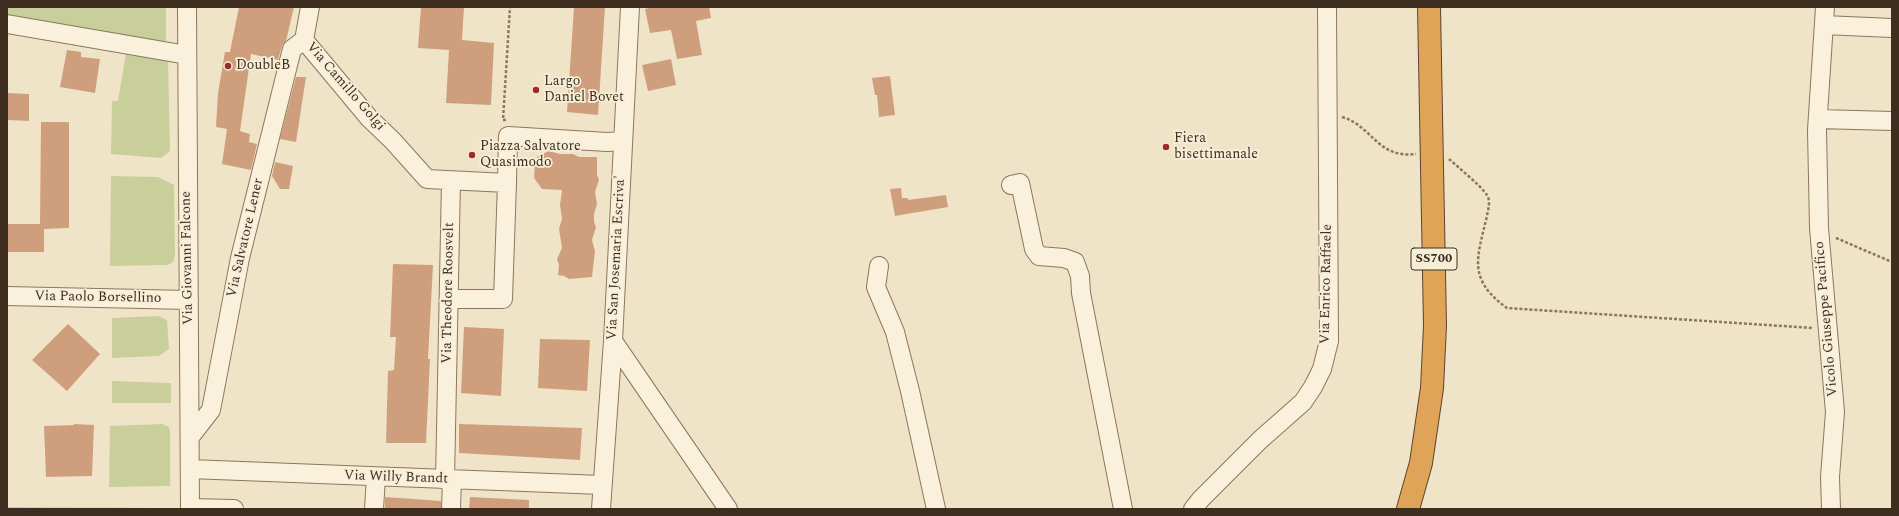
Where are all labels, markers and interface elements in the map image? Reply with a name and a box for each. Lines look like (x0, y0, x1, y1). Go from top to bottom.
street label: Via Camillo Golgi (302, 39, 388, 135)
place label: DoubleB (236, 58, 290, 74)
marker: DoubleB (223, 61, 233, 71)
place label: Largo Daniel Bovet (544, 74, 624, 106)
marker: Largo Daniel Bovet (531, 85, 541, 95)
place label: Fiera bisettimanale (1174, 131, 1258, 164)
place label: Piazza Salvatore Quasimodo (480, 139, 581, 172)
marker: Fiera bisettimanale (1161, 142, 1171, 152)
marker: Piazza Salvatore Quasimodo (467, 150, 477, 160)
street label: Via San Josemaria Escriva' (604, 175, 630, 341)
street label: Via Salvatore Lener (224, 177, 268, 299)
street label: Via Giovanni Falcone (178, 191, 198, 325)
street label: Via Theodore Roosvelt (439, 222, 459, 364)
street label: Via Enrico Raffaele (1318, 224, 1336, 344)
street label: Vicolo Giuseppe Pacifico (1812, 240, 1842, 398)
road number: SS700 (1411, 248, 1457, 270)
street label: Via Paolo Borsellino (34, 288, 162, 308)
street label: Via Willy Brandt (344, 468, 448, 488)

